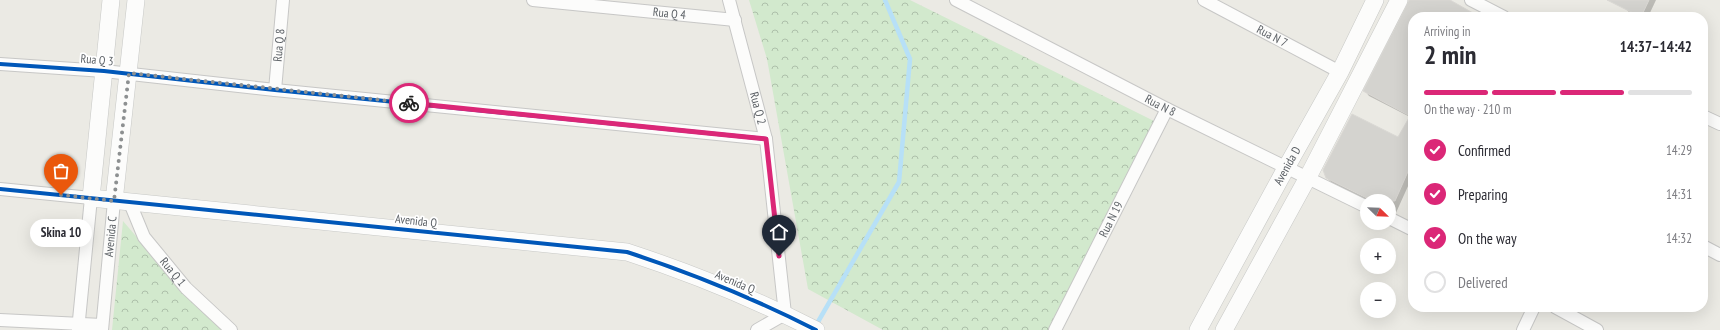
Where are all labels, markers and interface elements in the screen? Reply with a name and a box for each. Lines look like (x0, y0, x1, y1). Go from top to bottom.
street label: Rua Q 4 (652, 4, 687, 22)
street label: Rua N 7 (1254, 21, 1290, 50)
text: Arriving in (1424, 23, 1471, 40)
street label: Rua Q 8 (270, 28, 287, 62)
text: 14:37–14:42 (1620, 37, 1692, 56)
text: 2 min (1424, 38, 1477, 71)
street label: Rua Q 3 (80, 51, 114, 68)
courier (389, 83, 429, 123)
street label: Rua Q 2 (747, 90, 770, 126)
street label: Rua N 8 (1143, 91, 1179, 119)
icon: bike (398, 92, 420, 114)
text: On the way · 210 m (1424, 101, 1511, 118)
icon: check (1424, 139, 1446, 161)
text: Confirmed (1458, 141, 1511, 160)
text: 14:29 (1666, 142, 1692, 159)
street label: Avenida D (1270, 144, 1304, 187)
pin (44, 154, 78, 195)
icon: bag (50, 160, 72, 182)
icon: check (1424, 183, 1446, 205)
text: Preparing (1458, 185, 1508, 204)
text: 14:31 (1666, 186, 1692, 203)
north arrow (1360, 194, 1396, 230)
map controls (1360, 194, 1396, 318)
street label: Rua N 19 (1095, 199, 1126, 240)
street label: Avenida Q (394, 211, 438, 230)
street label: Avenida C (101, 215, 120, 257)
pin (762, 215, 796, 256)
callout: Skina 10 (30, 219, 92, 247)
icon: home (768, 221, 790, 243)
text: Skina 10 (41, 224, 81, 241)
icon: check (1424, 227, 1446, 249)
text: On the way (1458, 229, 1517, 248)
text: 14:32 (1666, 230, 1692, 247)
button: + (1360, 238, 1396, 274)
street label: Rua Q 1 (157, 254, 189, 289)
street label: Avenida Q (713, 266, 758, 297)
text: Delivered (1458, 273, 1508, 292)
button: − (1360, 282, 1396, 318)

